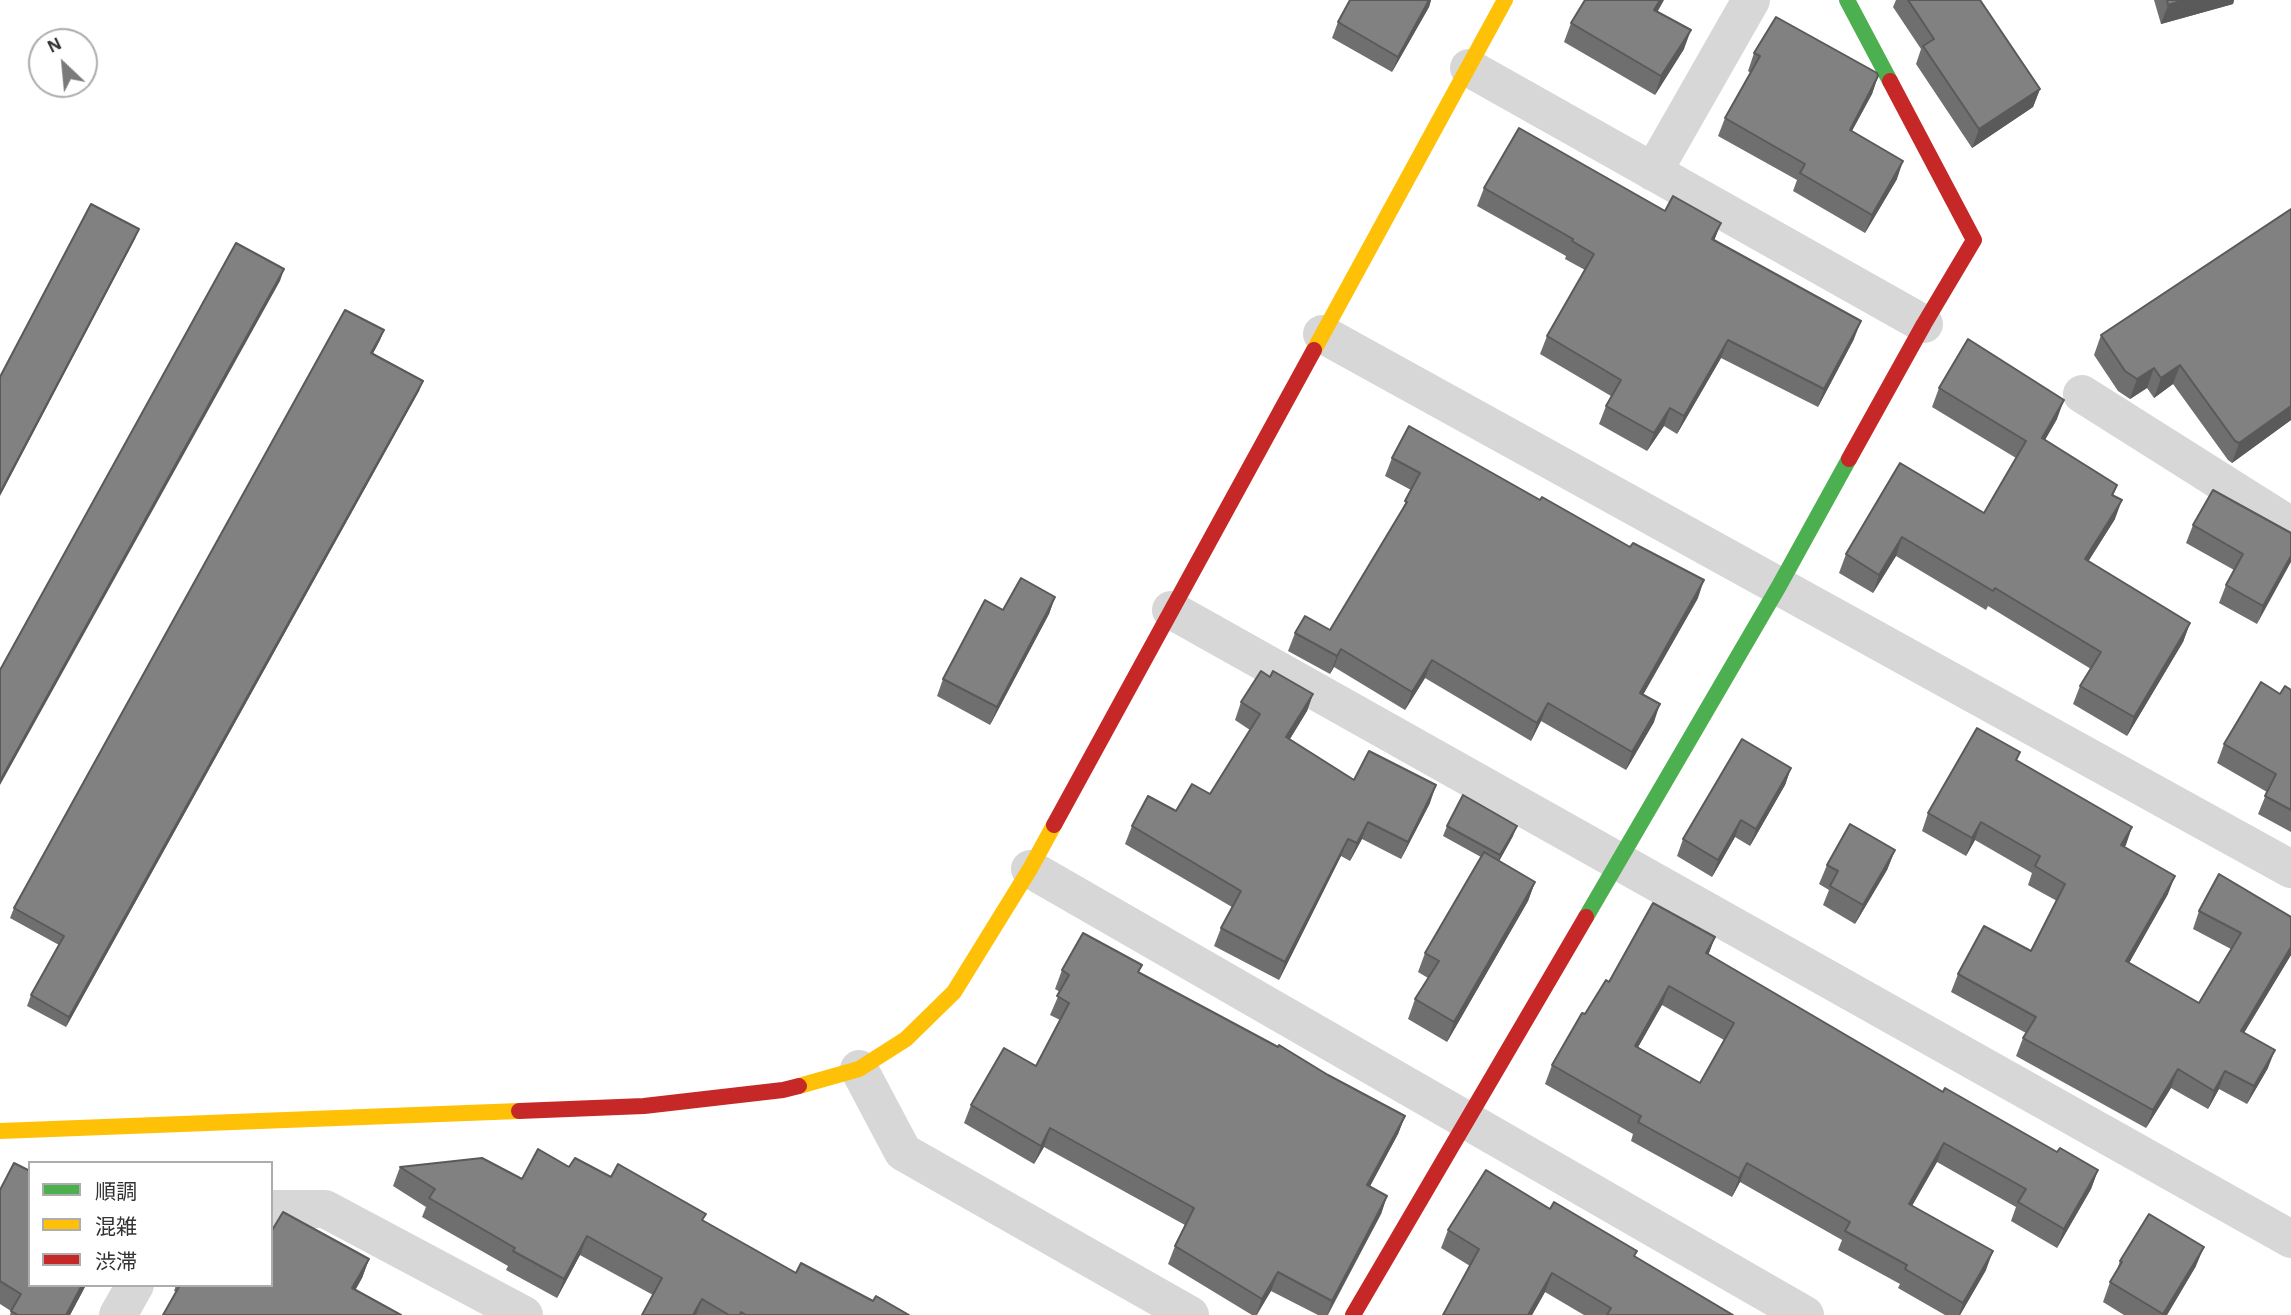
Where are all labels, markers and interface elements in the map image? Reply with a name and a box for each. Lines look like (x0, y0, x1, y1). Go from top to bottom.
north arrow (28, 28, 98, 98)
text: N (44, 34, 65, 57)
legend (28, 1161, 273, 1287)
text: 順調 (95, 1182, 137, 1203)
text: 混雑 (95, 1217, 137, 1238)
text: 渋滞 (95, 1252, 137, 1273)

